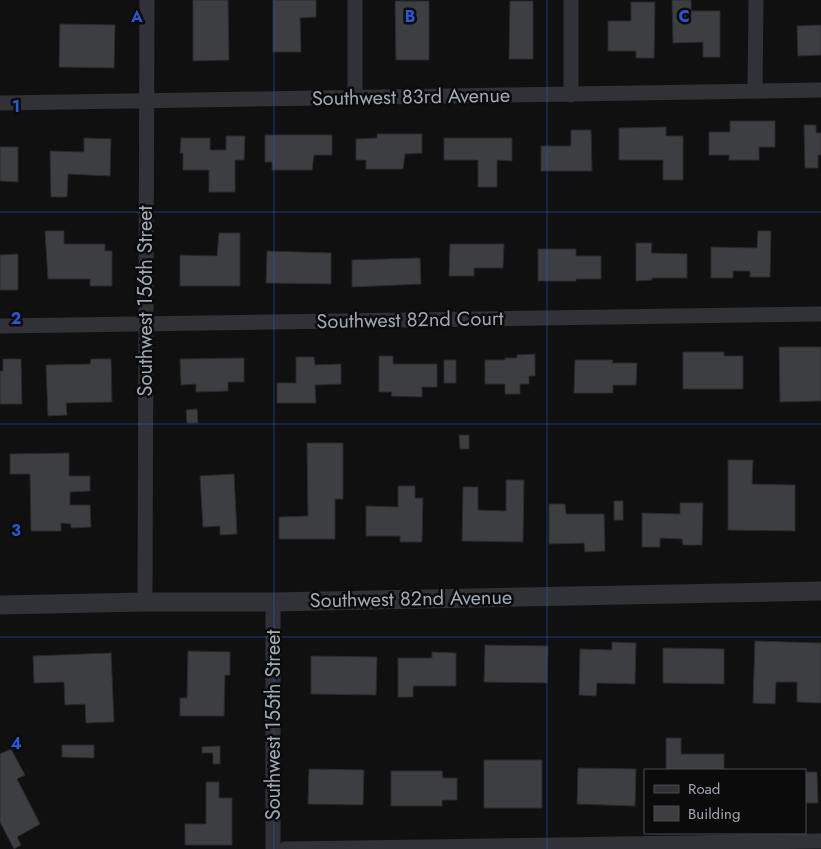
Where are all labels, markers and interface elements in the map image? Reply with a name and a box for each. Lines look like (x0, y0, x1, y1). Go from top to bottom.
text: A (130, 5, 143, 28)
text: B (405, 5, 415, 28)
text: C (678, 5, 690, 28)
street label: Southwest 83rd Avenue (312, 81, 510, 113)
text: 1 (12, 95, 20, 118)
street label: Southwest 156th Street (131, 205, 160, 396)
street label: Southwest 82nd Court (316, 304, 504, 336)
text: 2 (11, 307, 21, 330)
text: 3 (11, 519, 21, 542)
street label: Southwest 82nd Avenue (309, 583, 513, 615)
street label: Southwest 155th Street (259, 629, 288, 820)
text: 4 (10, 732, 22, 755)
legend (644, 769, 806, 834)
text: Road (688, 778, 720, 800)
text: Building (688, 803, 740, 825)

